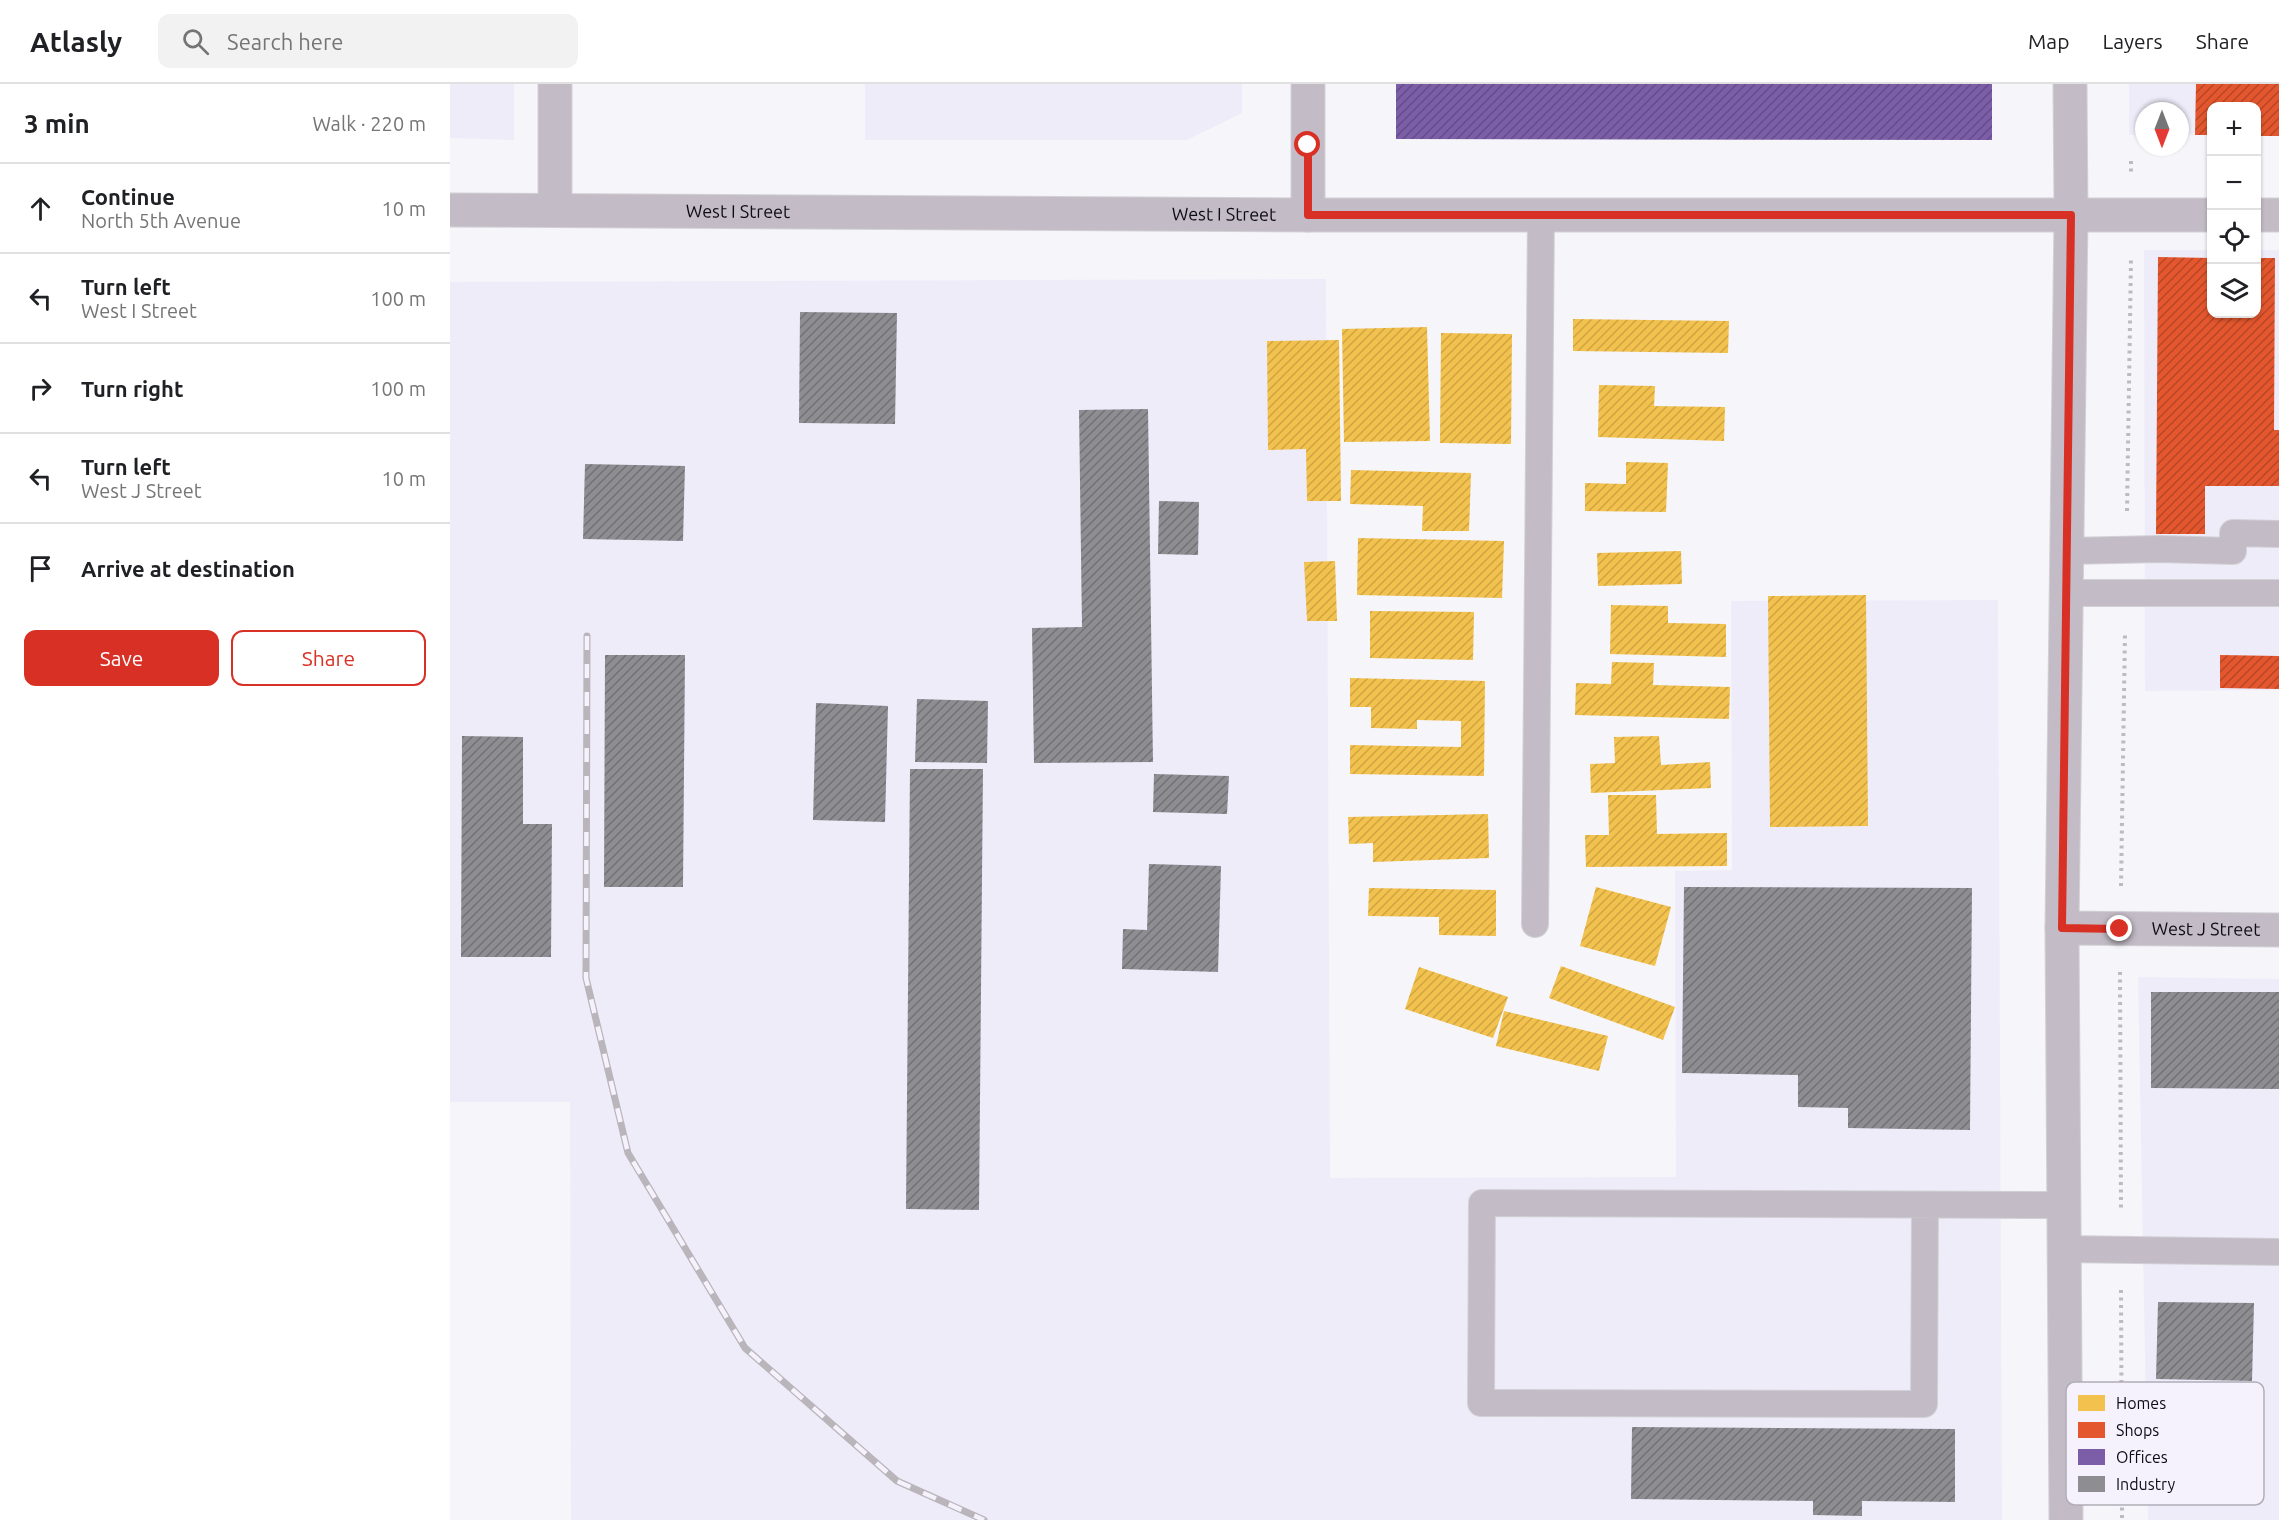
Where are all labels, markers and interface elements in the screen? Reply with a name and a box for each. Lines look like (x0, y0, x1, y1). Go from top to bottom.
search box (158, 14, 578, 68)
icon: search (179, 25, 212, 58)
text: Atlasly (30, 26, 122, 57)
text: Search here (227, 29, 343, 54)
text: Map (2028, 29, 2069, 53)
text: Layers (2102, 29, 2163, 53)
text: Share (2196, 29, 2249, 53)
north arrow (2135, 102, 2189, 156)
map controls (2207, 102, 2261, 318)
button: + (2207, 102, 2261, 156)
text: 3 min (24, 109, 90, 138)
text: Walk · 220 m (313, 112, 426, 135)
route start (1294, 131, 1320, 157)
button: − (2207, 156, 2261, 210)
text: Continue (81, 184, 175, 209)
icon: ahead (24, 192, 57, 225)
text: 10 m (382, 197, 426, 220)
street label: West I Street (686, 200, 790, 221)
street label: West I Street (1172, 203, 1276, 224)
text: North 5th Avenue (81, 209, 241, 232)
button: locate (2207, 210, 2261, 264)
button: layers (2207, 264, 2261, 318)
text: Turn left (81, 274, 171, 299)
icon: left (24, 282, 57, 315)
text: 100 m (370, 287, 426, 310)
text: West I Street (81, 299, 197, 322)
icon: right (24, 372, 57, 405)
text: Turn right (81, 376, 183, 401)
text: 100 m (370, 377, 426, 400)
text: Turn left (81, 454, 171, 479)
icon: left (24, 462, 57, 495)
text: 10 m (382, 467, 426, 490)
text: West J Street (81, 479, 202, 502)
icon: arrive (24, 552, 57, 585)
text: Arrive at destination (81, 556, 295, 581)
button: Save (24, 630, 219, 686)
button: Share (231, 630, 426, 686)
route end (2106, 915, 2132, 941)
street label: West J Street (2152, 918, 2260, 939)
legend (2066, 1382, 2264, 1505)
text: Homes (2116, 1394, 2166, 1412)
text: Shops (2116, 1421, 2159, 1439)
text: Offices (2116, 1448, 2168, 1466)
text: Industry (2116, 1475, 2175, 1493)

